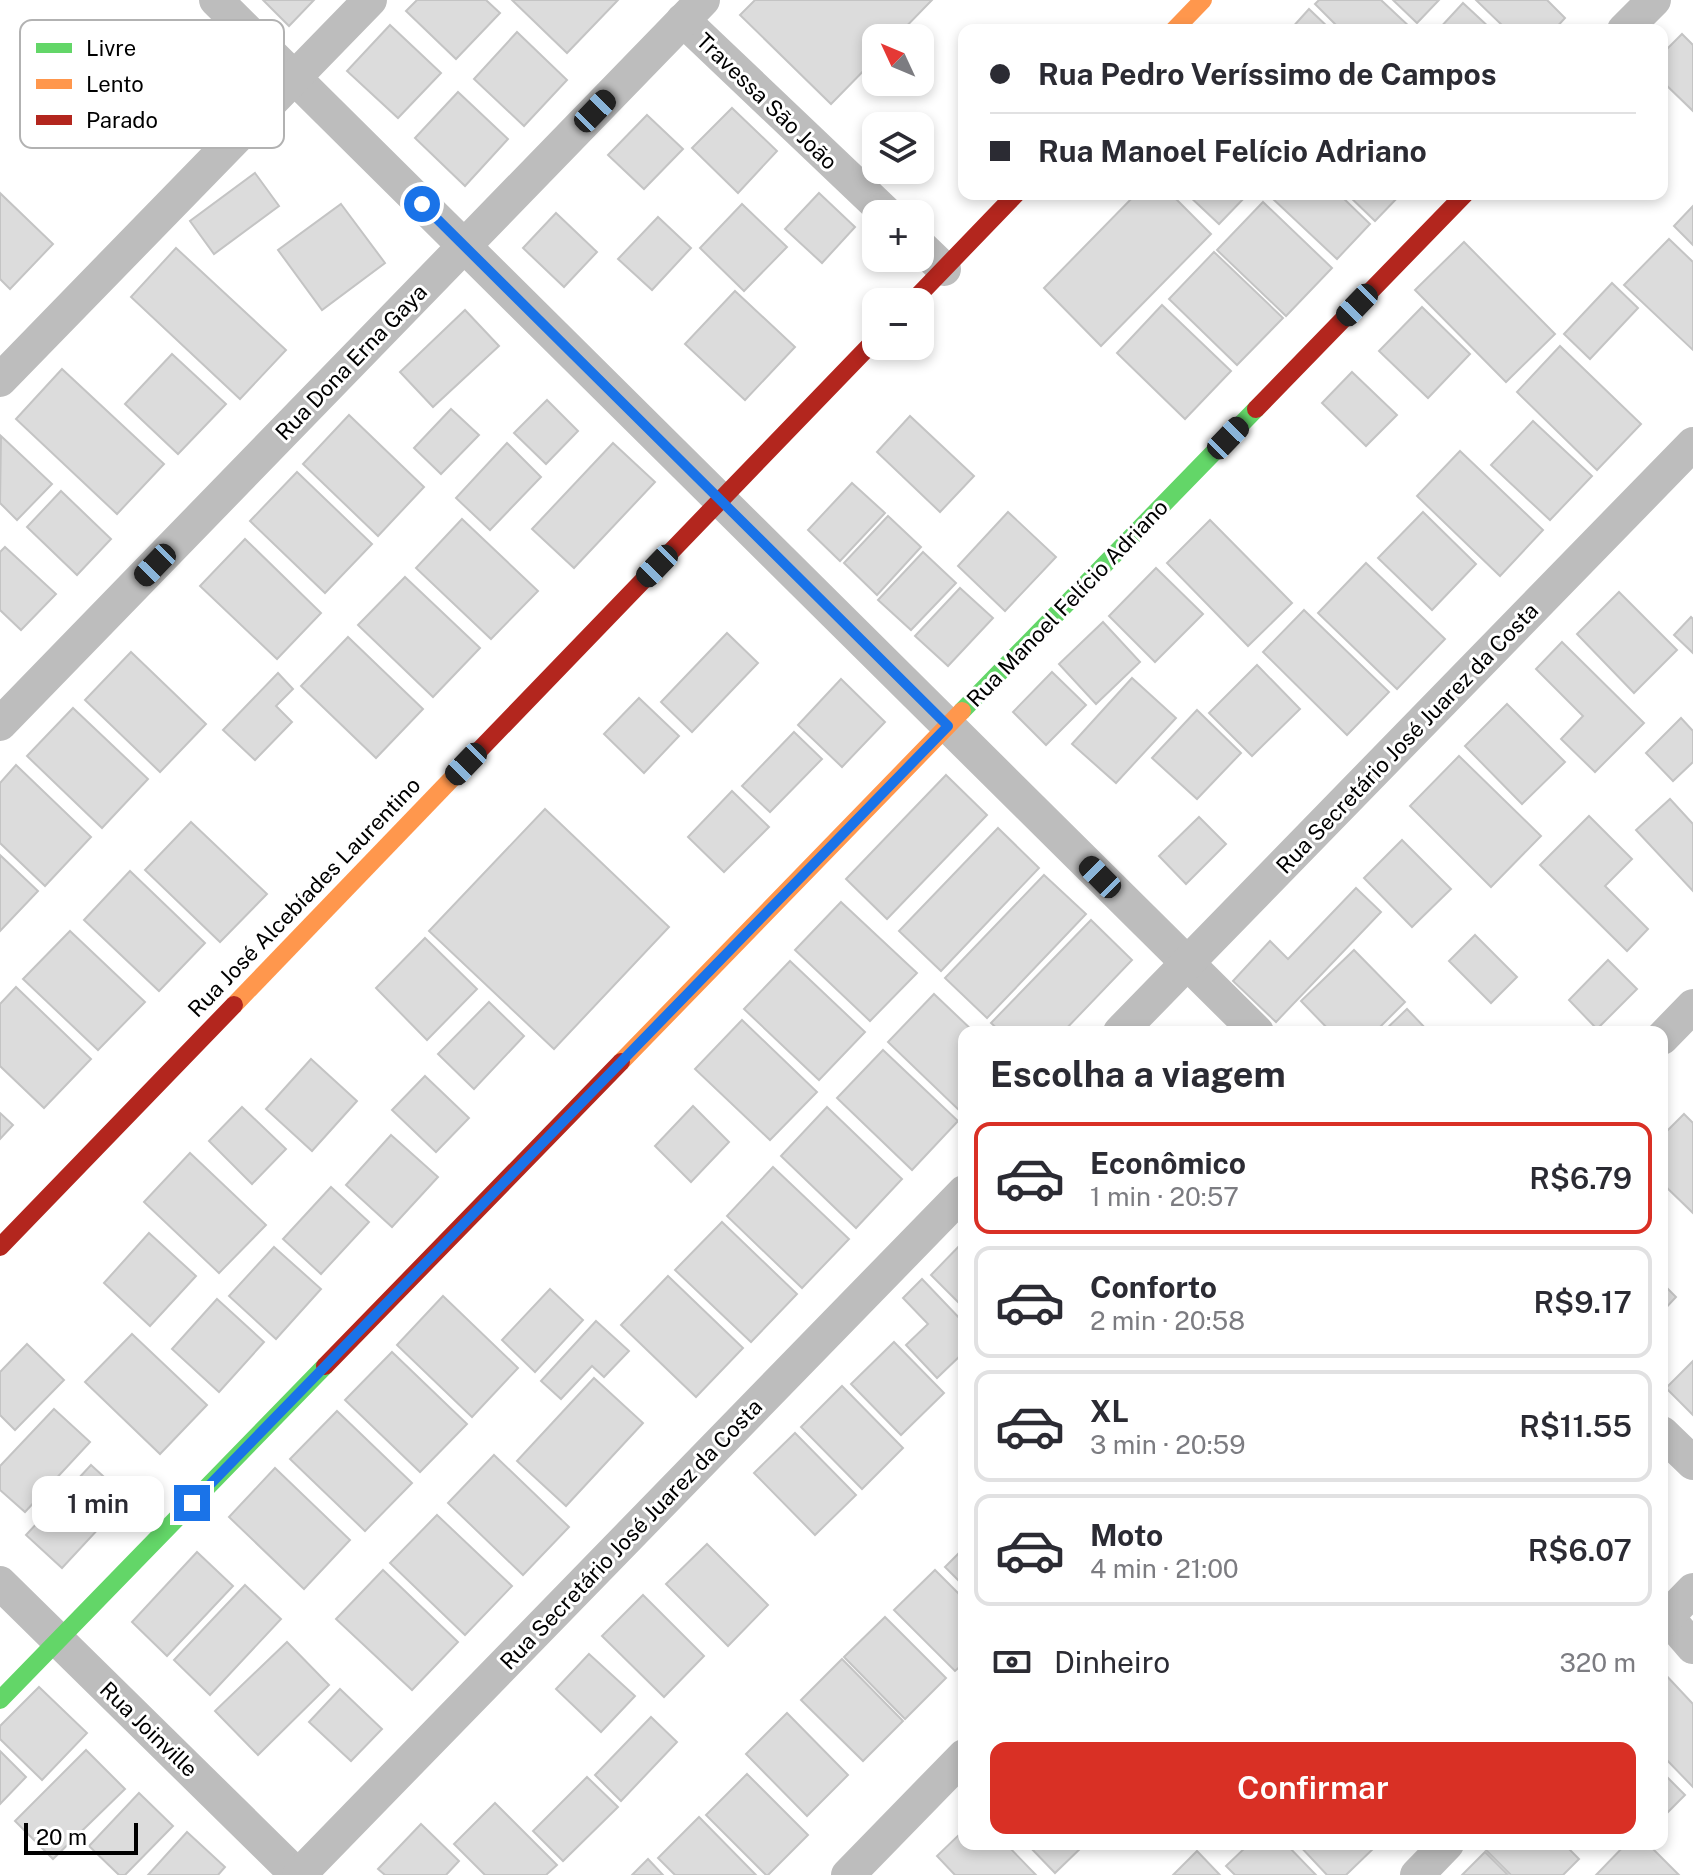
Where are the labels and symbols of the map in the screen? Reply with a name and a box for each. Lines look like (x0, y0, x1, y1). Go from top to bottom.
legend (20, 20, 284, 148)
north arrow (862, 24, 934, 96)
street label: Travessa São João (691, 27, 843, 175)
text: Livre (86, 35, 136, 61)
text: Lento (86, 71, 144, 97)
car (570, 85, 620, 137)
text: Parado (86, 107, 158, 133)
route start (404, 186, 440, 222)
street label: Rua Dona Erna Gaya (270, 279, 432, 445)
car (1332, 279, 1382, 331)
car (1203, 412, 1253, 464)
street label: Rua Manoel Felício Adriano (961, 494, 1173, 712)
car (130, 539, 180, 591)
car (632, 540, 682, 592)
street label: Rua Secretário José Juarez da Costa (1271, 597, 1543, 879)
car (441, 738, 491, 790)
street label: Rua José Alcebíades Laurentino (182, 772, 426, 1022)
car (1075, 852, 1125, 902)
street label: Rua Secretário José Juarez da Costa (495, 1393, 767, 1675)
callout: 1 min (32, 1475, 164, 1531)
route end (174, 1485, 210, 1521)
street label: Rua Joinville (95, 1676, 203, 1782)
scale bar (24, 1819, 138, 1855)

